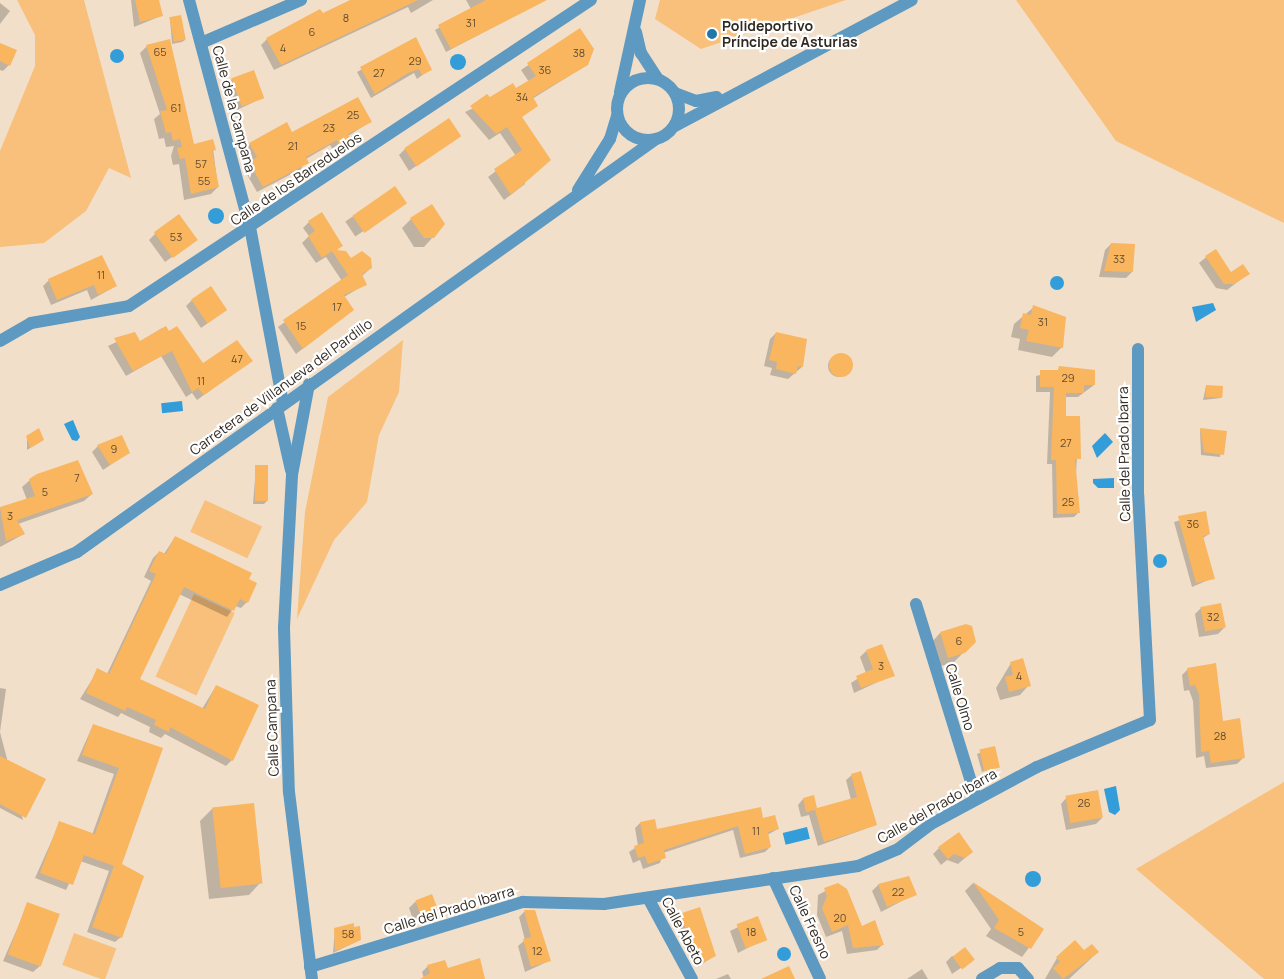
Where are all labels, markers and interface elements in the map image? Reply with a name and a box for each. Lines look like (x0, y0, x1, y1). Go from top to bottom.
house number: 8 (343, 11, 349, 25)
house number: 31 (466, 16, 476, 30)
place label: Polideportivo Príncipe de Asturias (722, 18, 858, 50)
house number: 6 (309, 25, 315, 39)
marker: Polideportivo Príncipe de Asturias (706, 28, 718, 40)
house number: 4 (280, 41, 286, 55)
street label: Calle de la Campana (209, 44, 259, 174)
house number: 65 (153, 45, 167, 59)
house number: 38 (573, 46, 585, 60)
house number: 29 (408, 54, 422, 68)
house number: 36 (539, 63, 551, 77)
house number: 27 (373, 66, 385, 80)
house number: 34 (516, 90, 528, 104)
house number: 61 (171, 101, 181, 115)
house number: 25 (347, 108, 359, 122)
house number: 23 (323, 121, 335, 135)
street label: Calle de los Barreduelos (227, 129, 365, 229)
house number: 21 (288, 139, 298, 153)
house number: 57 (195, 157, 207, 171)
house number: 55 (198, 174, 210, 188)
house number: 53 (170, 230, 182, 244)
house number: 33 (1113, 252, 1125, 266)
house number: 11 (97, 268, 105, 282)
house number: 17 (332, 300, 342, 314)
street label: Carretera de Villanueva del Pardillo (187, 315, 375, 459)
house number: 31 (1038, 315, 1048, 329)
house number: 15 (296, 319, 306, 333)
house number: 47 (231, 352, 243, 366)
house number: 29 (1061, 371, 1075, 385)
house number: 11 (197, 374, 205, 388)
street label: Calle del Prado Ibarra (1114, 386, 1134, 522)
house number: 27 (1060, 436, 1072, 450)
house number: 9 (111, 442, 117, 456)
house number: 7 (74, 471, 80, 485)
house number: 5 (42, 485, 48, 499)
house number: 25 (1062, 495, 1074, 509)
house number: 3 (7, 509, 13, 523)
house number: 36 (1187, 517, 1199, 531)
house number: 32 (1207, 610, 1219, 624)
house number: 6 (956, 634, 962, 648)
house number: 3 (878, 659, 884, 673)
street label: Calle Olmo (942, 662, 978, 732)
house number: 4 (1016, 669, 1022, 683)
street label: Calle Campana (262, 679, 282, 777)
house number: 28 (1214, 729, 1226, 743)
street label: Calle del Prado Ibarra (874, 765, 1000, 847)
house number: 26 (1077, 796, 1091, 810)
house number: 11 (752, 824, 760, 838)
street label: Calle del Prado Ibarra (382, 882, 516, 938)
street label: Calle Fresno (786, 882, 834, 962)
house number: 22 (892, 885, 904, 899)
street label: Calle Abeto (658, 894, 708, 968)
house number: 20 (834, 911, 846, 925)
house number: 18 (746, 925, 756, 939)
house number: 5 (1018, 925, 1024, 939)
house number: 58 (342, 927, 354, 941)
house number: 12 (532, 944, 542, 958)

